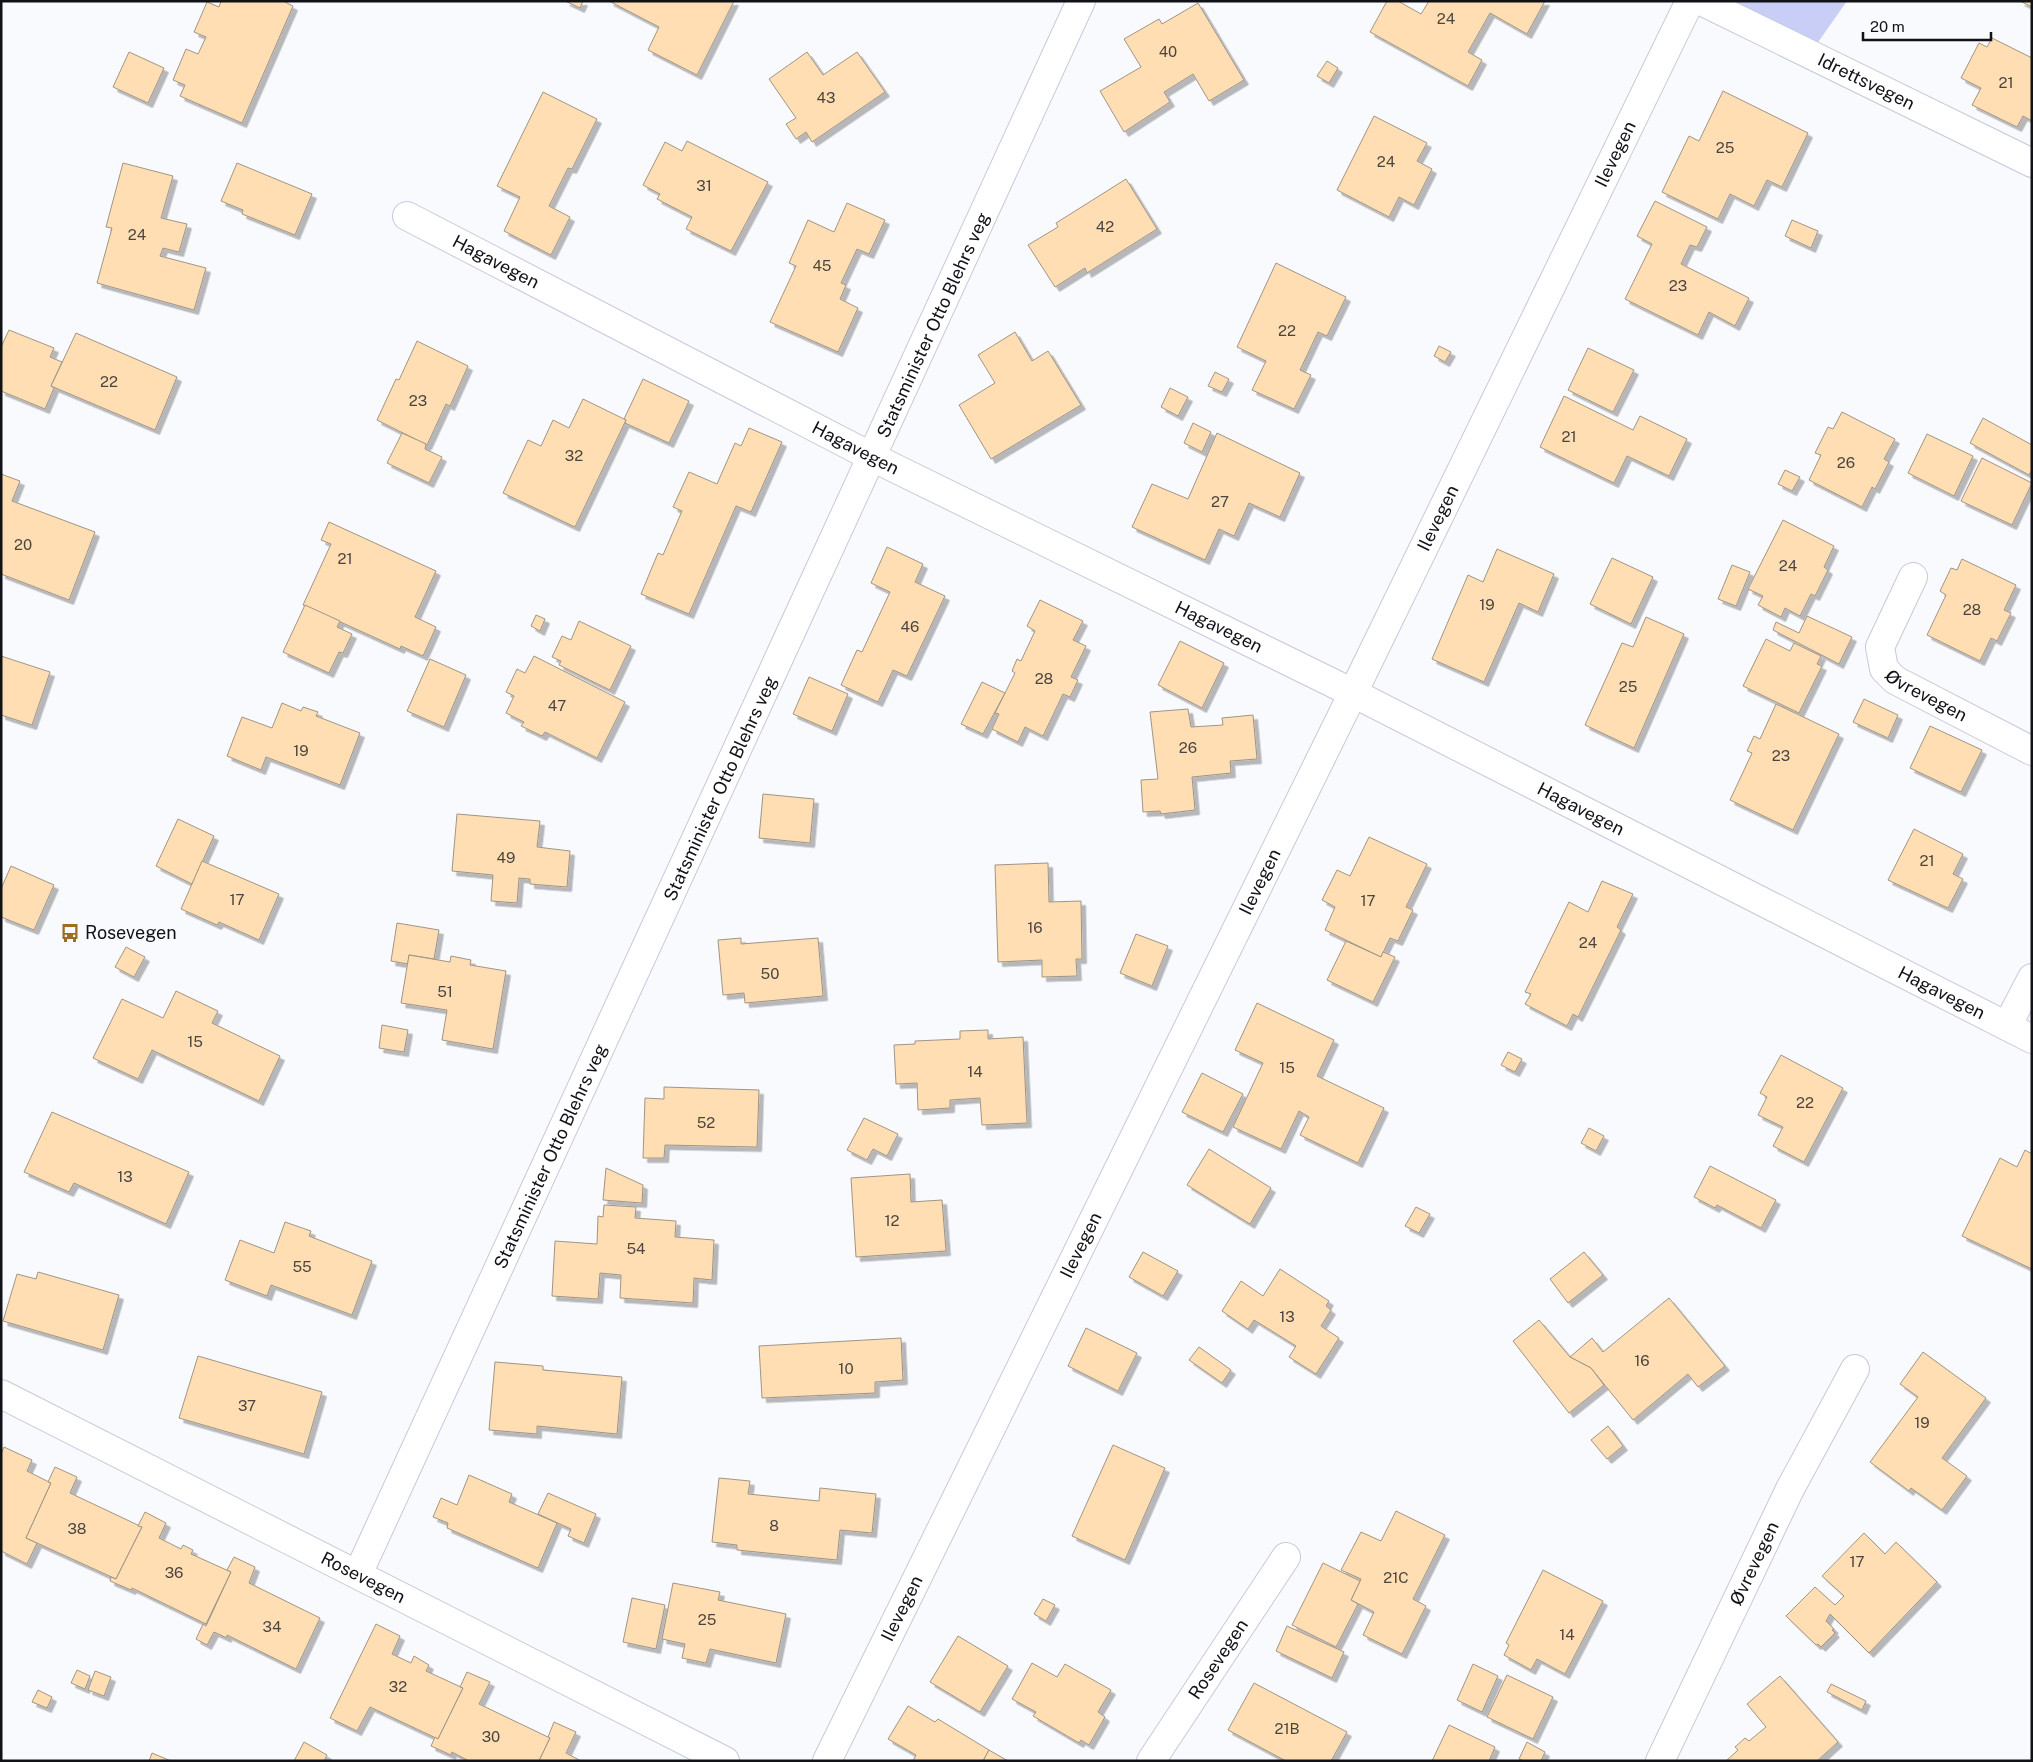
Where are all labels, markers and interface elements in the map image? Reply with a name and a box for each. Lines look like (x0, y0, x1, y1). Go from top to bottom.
house number: 24 (1437, 10, 1455, 27)
scale bar (1863, 10, 1990, 42)
text: 20 m (1870, 18, 1905, 35)
house number: 40 (1159, 43, 1177, 60)
street label: Idrettsvegen (1815, 49, 1918, 114)
house number: 21 (1998, 74, 2014, 91)
house number: 43 (817, 89, 835, 106)
street label: Ilevegen (1590, 117, 1640, 190)
house number: 25 (1716, 139, 1734, 156)
house number: 24 (1377, 153, 1395, 170)
house number: 31 (696, 177, 712, 194)
street label: Statsminister Otto Blehrs veg (872, 209, 994, 441)
house number: 42 (1096, 218, 1114, 235)
house number: 24 (128, 226, 146, 243)
street label: Hagavegen (449, 230, 543, 293)
house number: 45 (813, 257, 831, 274)
house number: 23 (1669, 277, 1687, 294)
house number: 22 (1278, 322, 1296, 339)
house number: 22 (100, 373, 118, 390)
house number: 23 (409, 392, 427, 409)
street label: Hagavegen (809, 417, 903, 479)
house number: 21 (1561, 428, 1577, 445)
house number: 32 (565, 447, 583, 464)
house number: 26 (1837, 454, 1855, 471)
street label: Ilevegen (1413, 482, 1463, 554)
house number: 27 (1211, 493, 1229, 510)
house number: 20 (14, 536, 32, 553)
house number: 21 (337, 550, 353, 567)
house number: 24 (1779, 557, 1797, 574)
street label: Hagavegen (1172, 596, 1266, 657)
house number: 19 (1479, 596, 1495, 613)
house number: 28 (1963, 601, 1981, 618)
house number: 46 (901, 618, 919, 635)
street label: Øvrevegen (1881, 665, 1971, 726)
house number: 28 (1035, 670, 1053, 687)
street label: Statsminister Otto Blehrs veg (659, 673, 781, 904)
house number: 25 (1619, 678, 1637, 695)
house number: 47 (548, 697, 566, 714)
house number: 26 (1179, 739, 1197, 756)
house number: 19 (293, 742, 309, 759)
house number: 23 (1772, 747, 1790, 764)
street label: Hagavegen (1534, 778, 1628, 839)
street label: Ilevegen (1235, 845, 1285, 918)
house number: 49 (497, 849, 515, 866)
house number: 21 (1919, 852, 1935, 869)
house number: 17 (229, 891, 245, 908)
house number: 17 (1360, 892, 1376, 909)
house number: 16 (1027, 919, 1043, 936)
bus stop icon: Rosevegen (59, 922, 81, 944)
place label: Rosevegen (85, 922, 177, 943)
house number: 24 (1579, 934, 1597, 951)
street label: Hagavegen (1895, 962, 1989, 1023)
house number: 50 (761, 965, 779, 982)
house number: 51 (437, 983, 453, 1000)
house number: 15 (187, 1033, 203, 1050)
street label: Statsminister Otto Blehrs veg (489, 1040, 611, 1272)
house number: 15 (1279, 1059, 1295, 1076)
house number: 14 (967, 1063, 983, 1080)
house number: 22 (1796, 1094, 1814, 1111)
house number: 52 (697, 1114, 715, 1131)
house number: 13 (117, 1168, 133, 1185)
street label: Ilevegen (1056, 1209, 1106, 1281)
house number: 12 (884, 1212, 900, 1229)
house number: 54 (626, 1240, 646, 1257)
house number: 55 (292, 1258, 312, 1275)
house number: 13 (1279, 1308, 1295, 1325)
house number: 16 (1634, 1352, 1650, 1369)
house number: 10 (838, 1360, 854, 1377)
house number: 37 (238, 1397, 256, 1414)
house number: 19 (1914, 1414, 1930, 1431)
house number: 8 (769, 1517, 779, 1534)
street label: Øvrevegen (1725, 1518, 1783, 1608)
house number: 38 (67, 1520, 87, 1537)
street label: Rosevegen (318, 1547, 409, 1607)
house number: 17 (1849, 1553, 1865, 1570)
house number: 36 (165, 1564, 183, 1581)
house number: 21C (1383, 1569, 1409, 1586)
street label: Ilevegen (877, 1572, 927, 1645)
house number: 25 (698, 1611, 716, 1628)
street label: Rosevegen (1184, 1615, 1252, 1703)
house number: 34 (263, 1618, 281, 1635)
house number: 14 (1559, 1626, 1575, 1643)
house number: 32 (389, 1678, 407, 1695)
house number: 21B (1274, 1720, 1300, 1737)
house number: 30 (482, 1728, 500, 1745)

